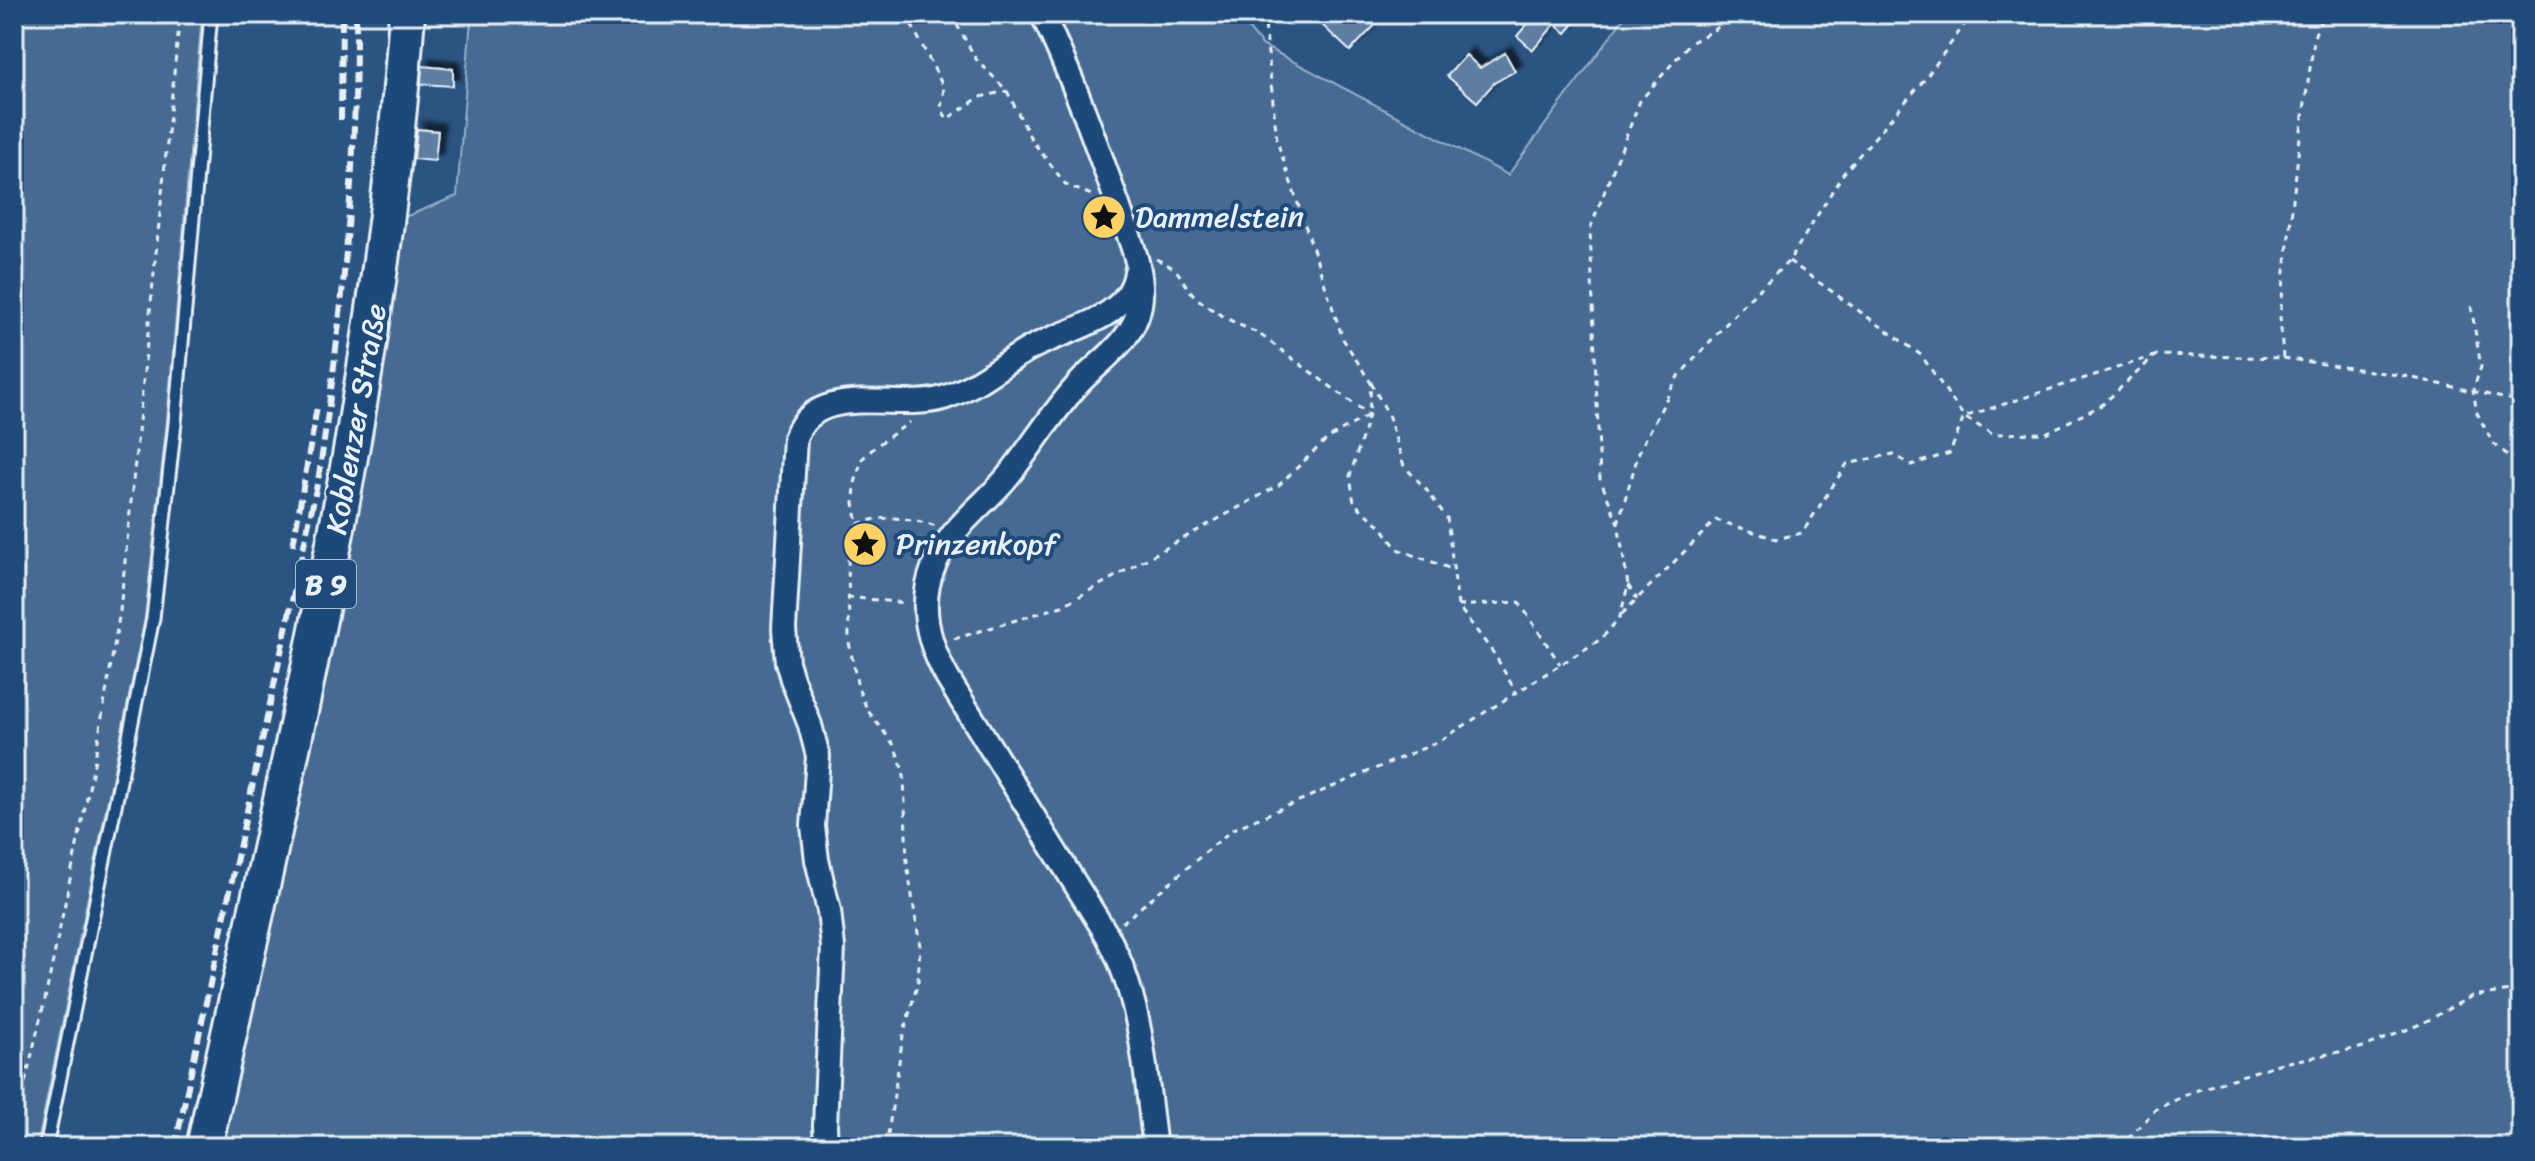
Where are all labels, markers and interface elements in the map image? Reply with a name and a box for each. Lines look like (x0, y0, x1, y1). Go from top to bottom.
place label: Dammelstein (1135, 190, 1304, 244)
place icon: Dammelstein (1080, 193, 1128, 241)
street label: Koblenzer Straße (309, 299, 403, 539)
place label: Prinzenkopf (896, 517, 1060, 571)
place icon: Prinzenkopf (841, 520, 889, 568)
road number: B 9 (296, 560, 356, 608)

